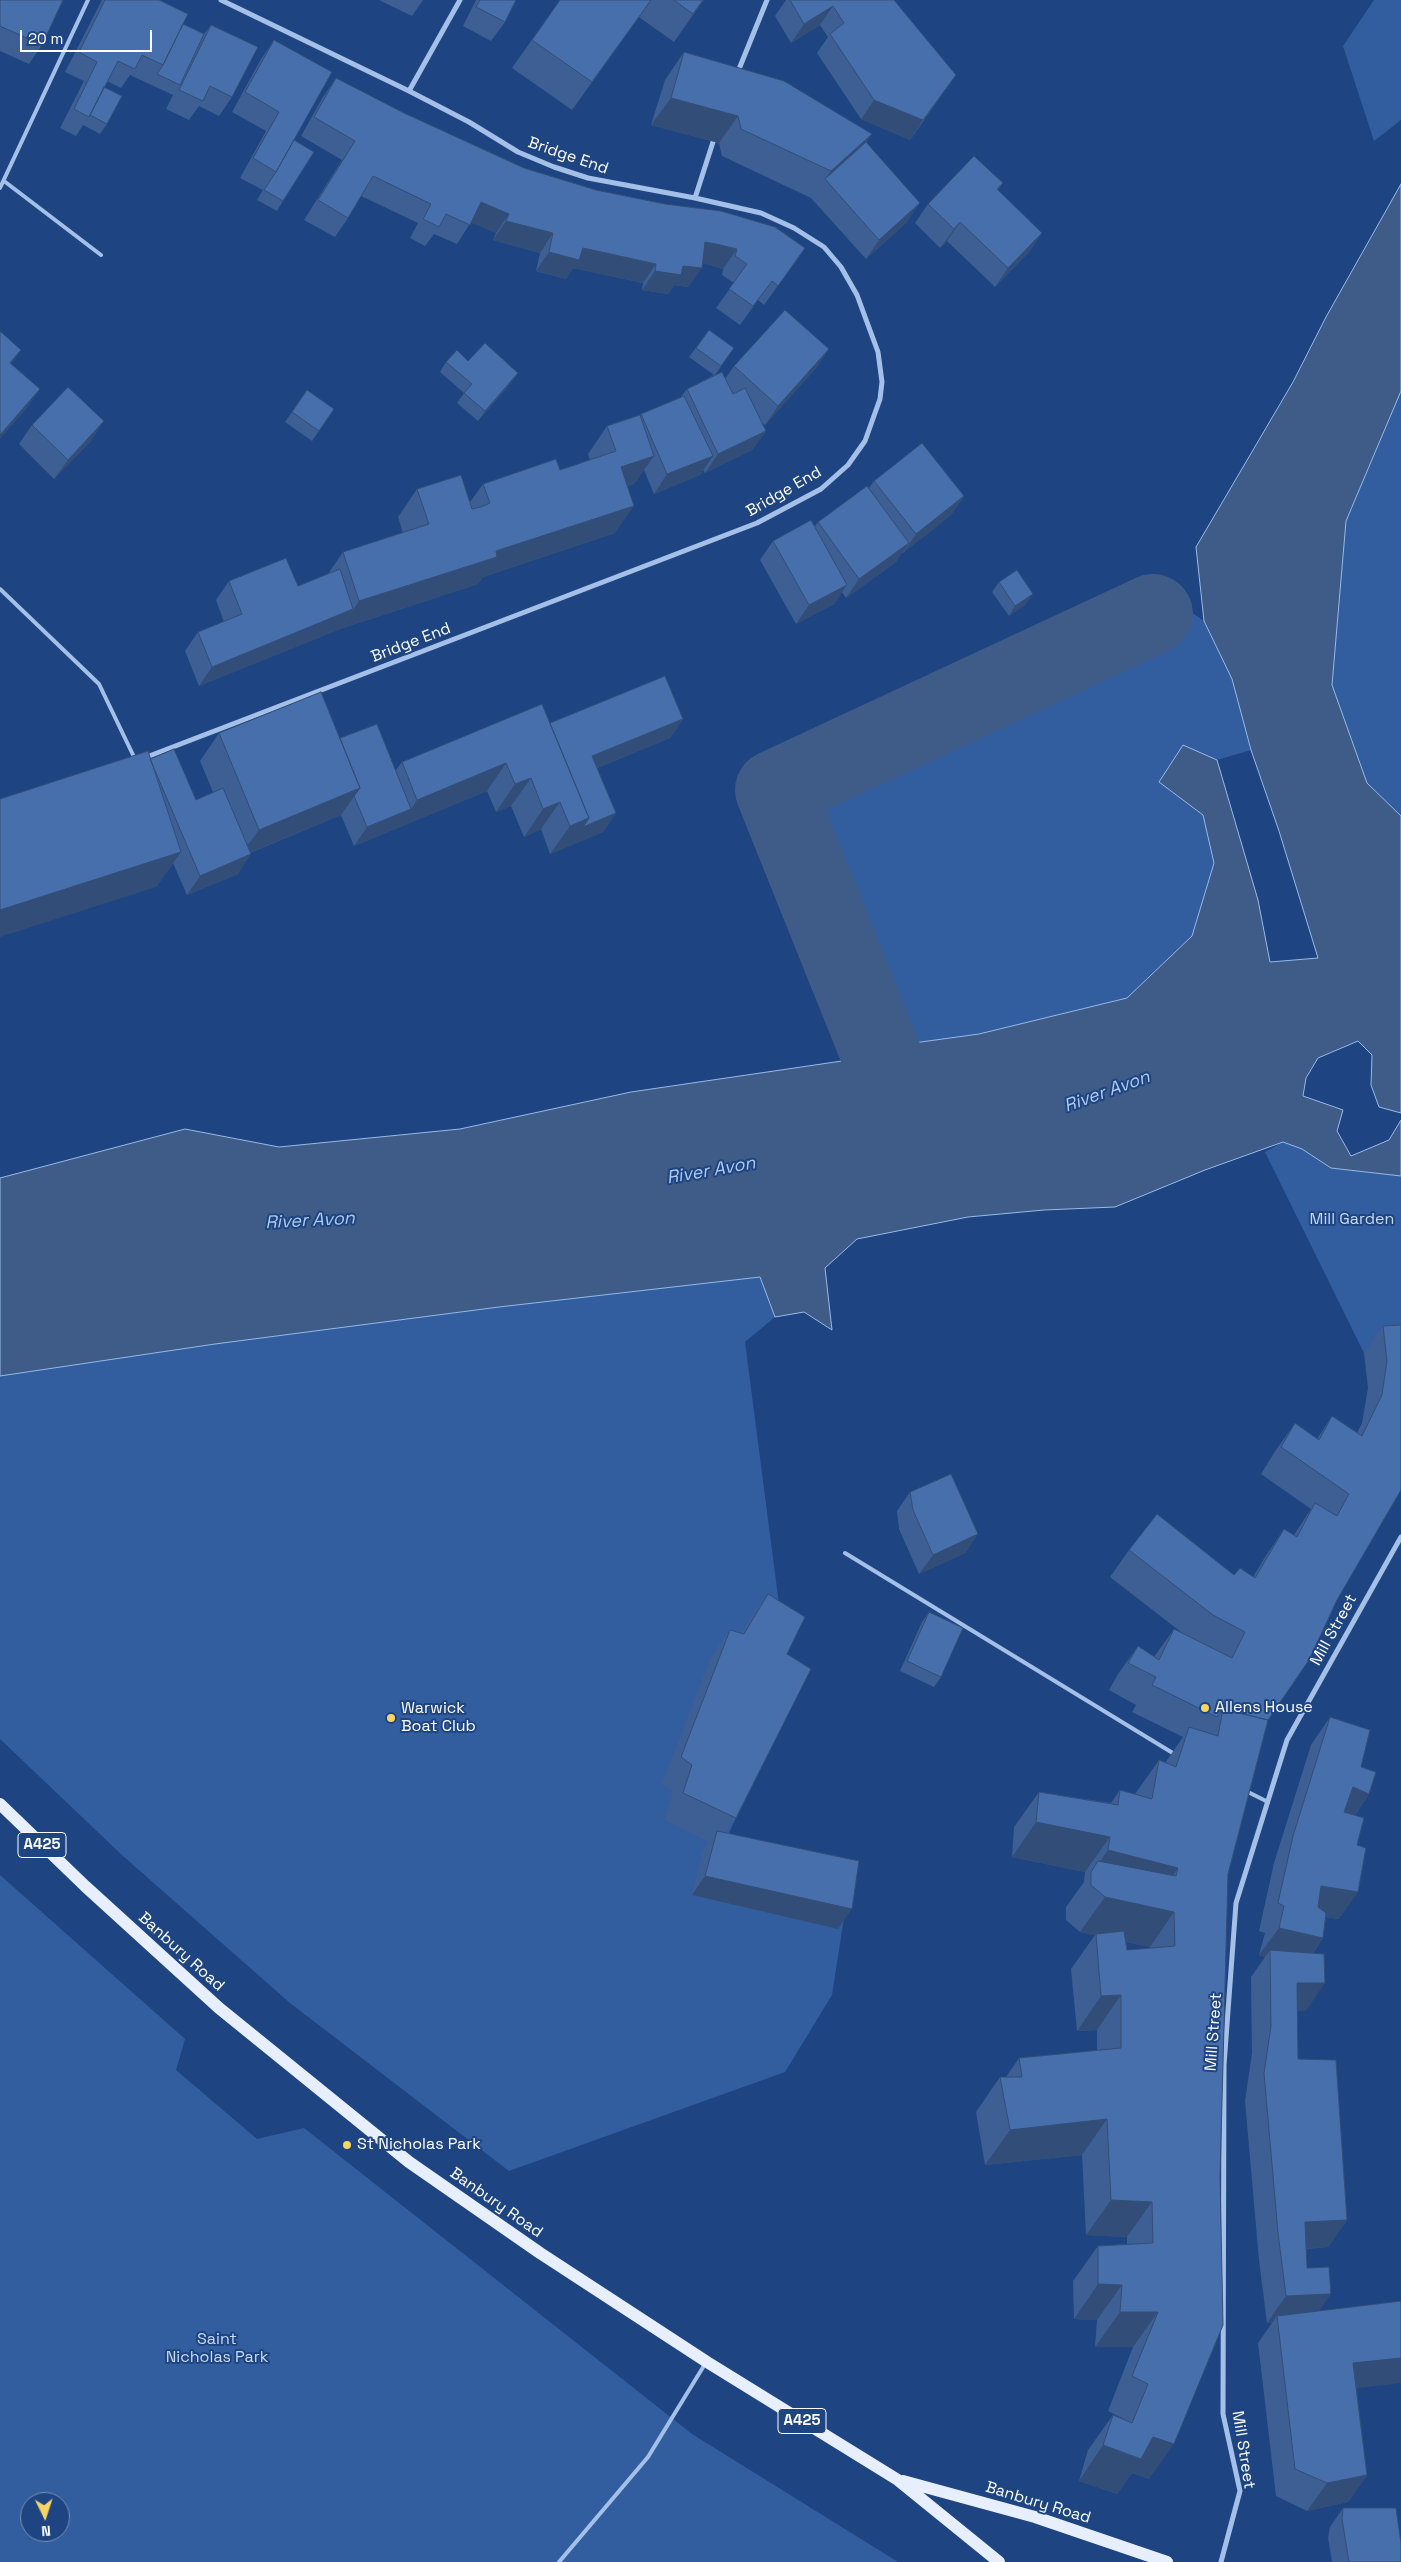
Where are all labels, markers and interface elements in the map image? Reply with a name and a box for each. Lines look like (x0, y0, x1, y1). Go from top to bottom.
scale bar (22, 20, 155, 52)
text: 20 m (28, 29, 63, 48)
street label: Bridge End (525, 133, 611, 179)
street label: Bridge End (743, 463, 825, 521)
street label: Bridge End (368, 619, 454, 667)
water label: River Avon (1061, 1067, 1153, 1117)
water label: River Avon (665, 1153, 757, 1189)
water label: River Avon (265, 1208, 355, 1234)
park label: Mill Garden (1310, 1210, 1394, 1230)
street label: Mill Street (1307, 1591, 1361, 1669)
place label: Allens House (1215, 1698, 1313, 1718)
place label: Warwick Boat Club (401, 1699, 476, 1737)
marker: Allens House (1199, 1702, 1211, 1714)
marker: Warwick Boat Club (385, 1712, 397, 1724)
road number: A425 (18, 1832, 66, 1858)
street label: Banbury Road (134, 1908, 228, 1996)
street label: Mill Street (1202, 1992, 1226, 2072)
place label: St Nicholas Park (357, 2135, 481, 2155)
marker: St Nicholas Park (341, 2139, 353, 2151)
street label: Banbury Road (446, 2164, 546, 2242)
park label: Saint Nicholas Park (166, 2330, 268, 2368)
road number: A425 (778, 2408, 826, 2434)
street label: Mill Street (1227, 2410, 1259, 2490)
street label: Banbury Road (983, 2478, 1093, 2528)
north arrow (20, 2492, 70, 2542)
text: N (41, 2522, 51, 2540)

